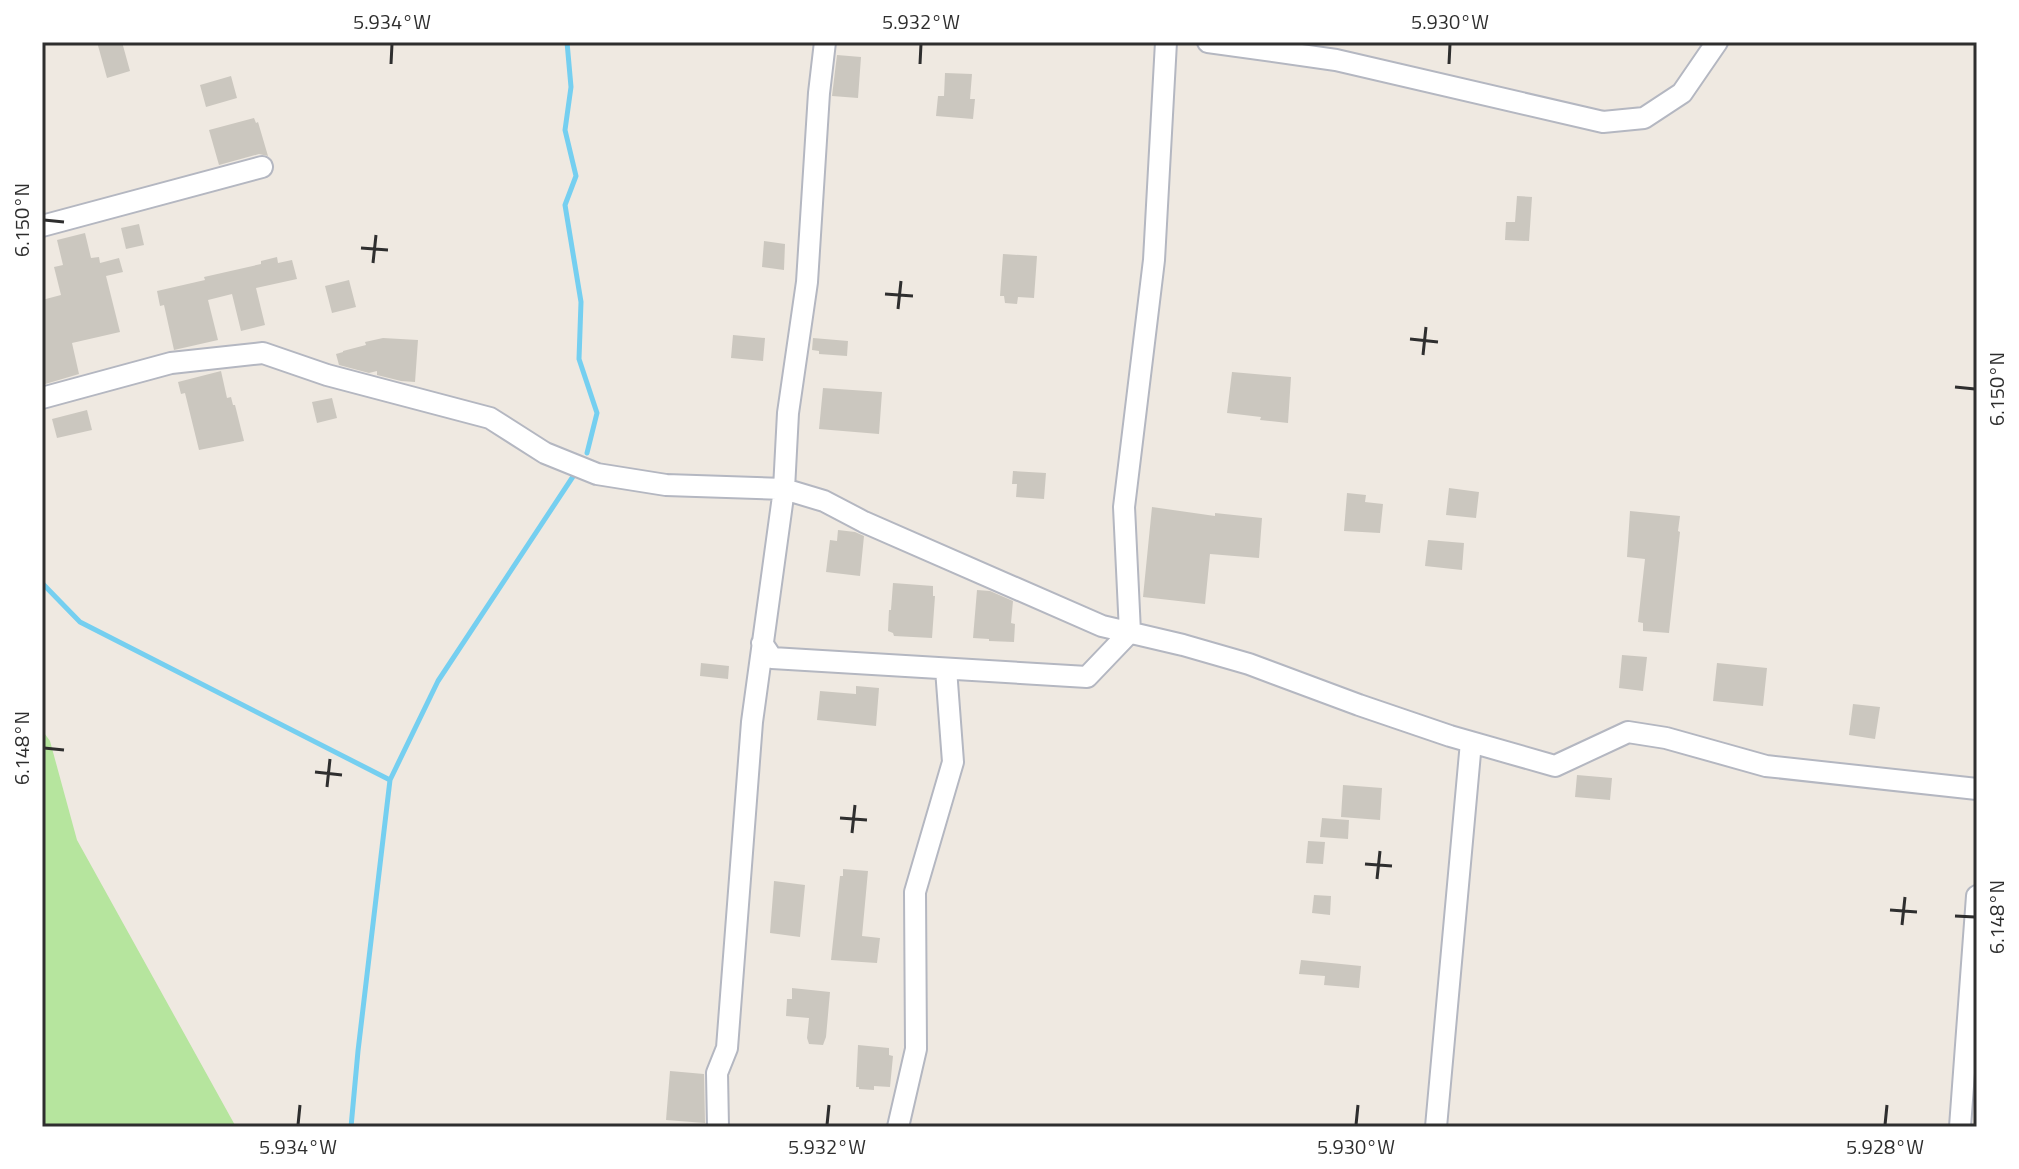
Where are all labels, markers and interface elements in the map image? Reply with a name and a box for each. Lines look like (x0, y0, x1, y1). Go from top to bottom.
text: 5.934°W (353, 6, 431, 37)
text: 5.932°W (882, 6, 960, 37)
text: 5.930°W (1411, 6, 1489, 37)
text: 6.150°N (6, 183, 37, 257)
text: 6.150°N (1981, 352, 2012, 426)
text: 6.148°N (6, 711, 37, 785)
text: 6.148°N (1981, 880, 2012, 954)
text: 5.934°W (259, 1131, 337, 1162)
text: 5.932°W (788, 1131, 866, 1162)
text: 5.930°W (1317, 1131, 1395, 1162)
text: 5.928°W (1846, 1131, 1924, 1162)

